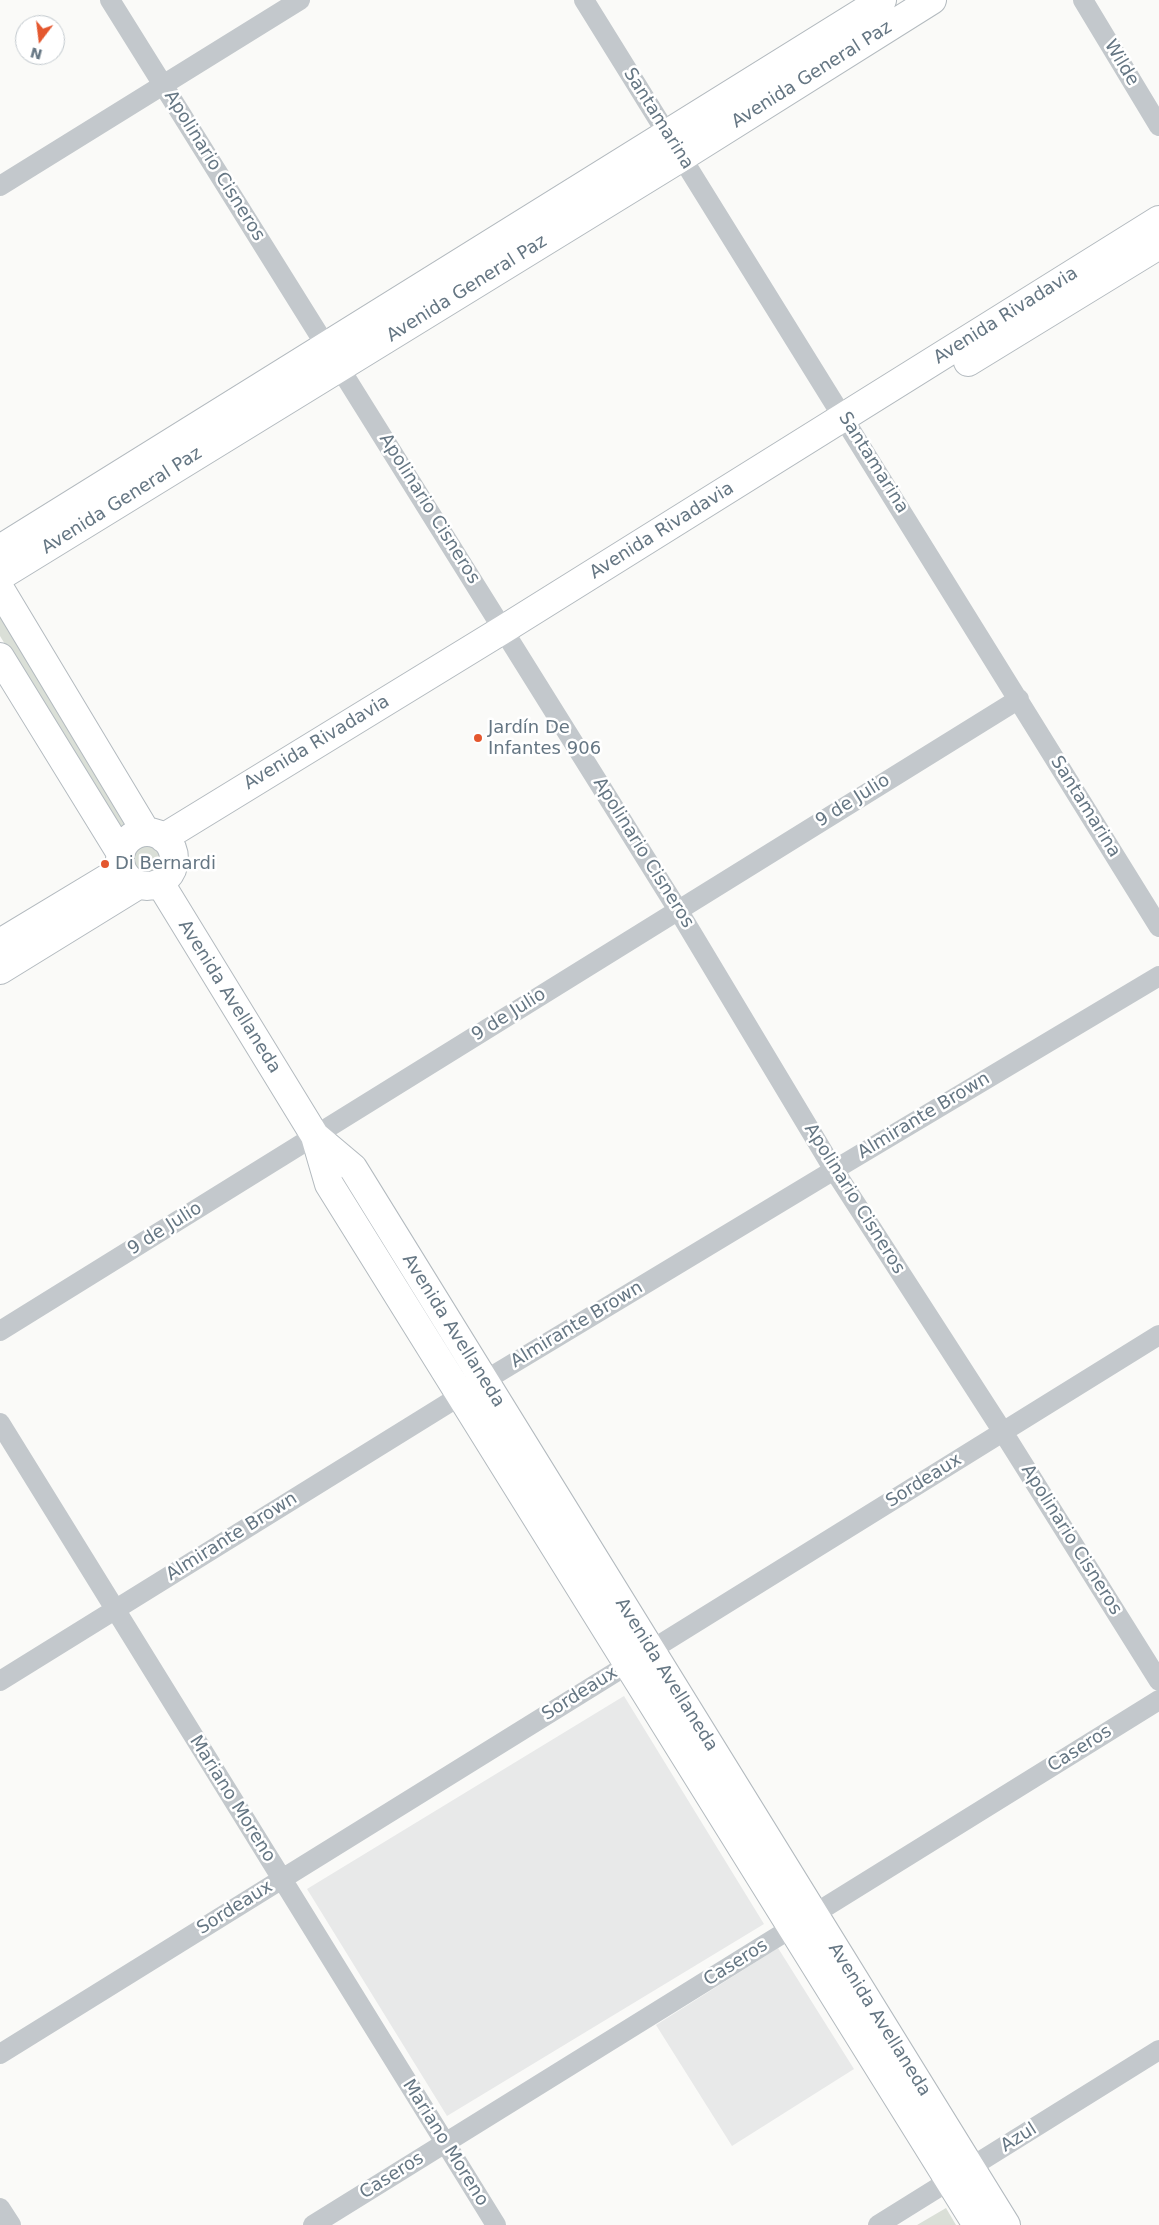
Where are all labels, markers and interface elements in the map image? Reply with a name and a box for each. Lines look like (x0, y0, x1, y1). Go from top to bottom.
north arrow (15, 15, 65, 65)
street label: Avenida General Paz (728, 17, 896, 133)
street label: Wilde (1099, 36, 1143, 90)
text: N (29, 44, 44, 63)
street label: Santamarina (618, 64, 698, 174)
street label: Apolinario Cisneros (159, 87, 269, 245)
street label: Avenida General Paz (383, 231, 551, 347)
street label: Avenida Rivadavia (930, 263, 1082, 369)
street label: Santamarina (833, 408, 913, 518)
street label: Apolinario Cisneros (374, 430, 484, 588)
street label: Avenida General Paz (38, 443, 206, 559)
street label: Avenida Rivadavia (586, 478, 738, 584)
street label: Avenida Rivadavia (240, 691, 394, 795)
place label: Jardín De Infantes 906 (488, 717, 601, 760)
marker: Jardín De Infantes 906 (472, 732, 484, 744)
street label: Santamarina (1045, 752, 1125, 862)
street label: 9 de Julio (812, 770, 894, 832)
street label: Apolinario Cisneros (588, 774, 698, 932)
place label: Di Bernardi (115, 853, 216, 875)
marker: Di Bernardi (99, 858, 111, 870)
street label: Avenida Avellaneda (173, 916, 285, 1078)
street label: 9 de Julio (468, 984, 550, 1046)
street label: Almirante Brown (854, 1068, 994, 1164)
street label: Apolinario Cisneros (799, 1120, 909, 1278)
street label: 9 de Julio (124, 1198, 206, 1260)
street label: Avenida Avellaneda (397, 1250, 509, 1412)
street label: Almirante Brown (507, 1277, 647, 1373)
street label: Sordeaux (882, 1449, 966, 1513)
street label: Apolinario Cisneros (1016, 1461, 1126, 1619)
street label: Almirante Brown (163, 1488, 301, 1586)
street label: Avenida Avellaneda (610, 1594, 722, 1756)
street label: Sordeaux (538, 1662, 622, 1726)
street label: Caseros (1044, 1721, 1116, 1777)
street label: Mariano Moreno (184, 1732, 280, 1866)
street label: Sordeaux (193, 1876, 277, 1940)
street label: Caseros (700, 1935, 772, 1991)
street label: Avenida Avellaneda (823, 1939, 935, 2101)
street label: Mariano Moreno (397, 2076, 493, 2210)
street label: Azul (997, 2119, 1041, 2157)
street label: Caseros (356, 2148, 428, 2204)

